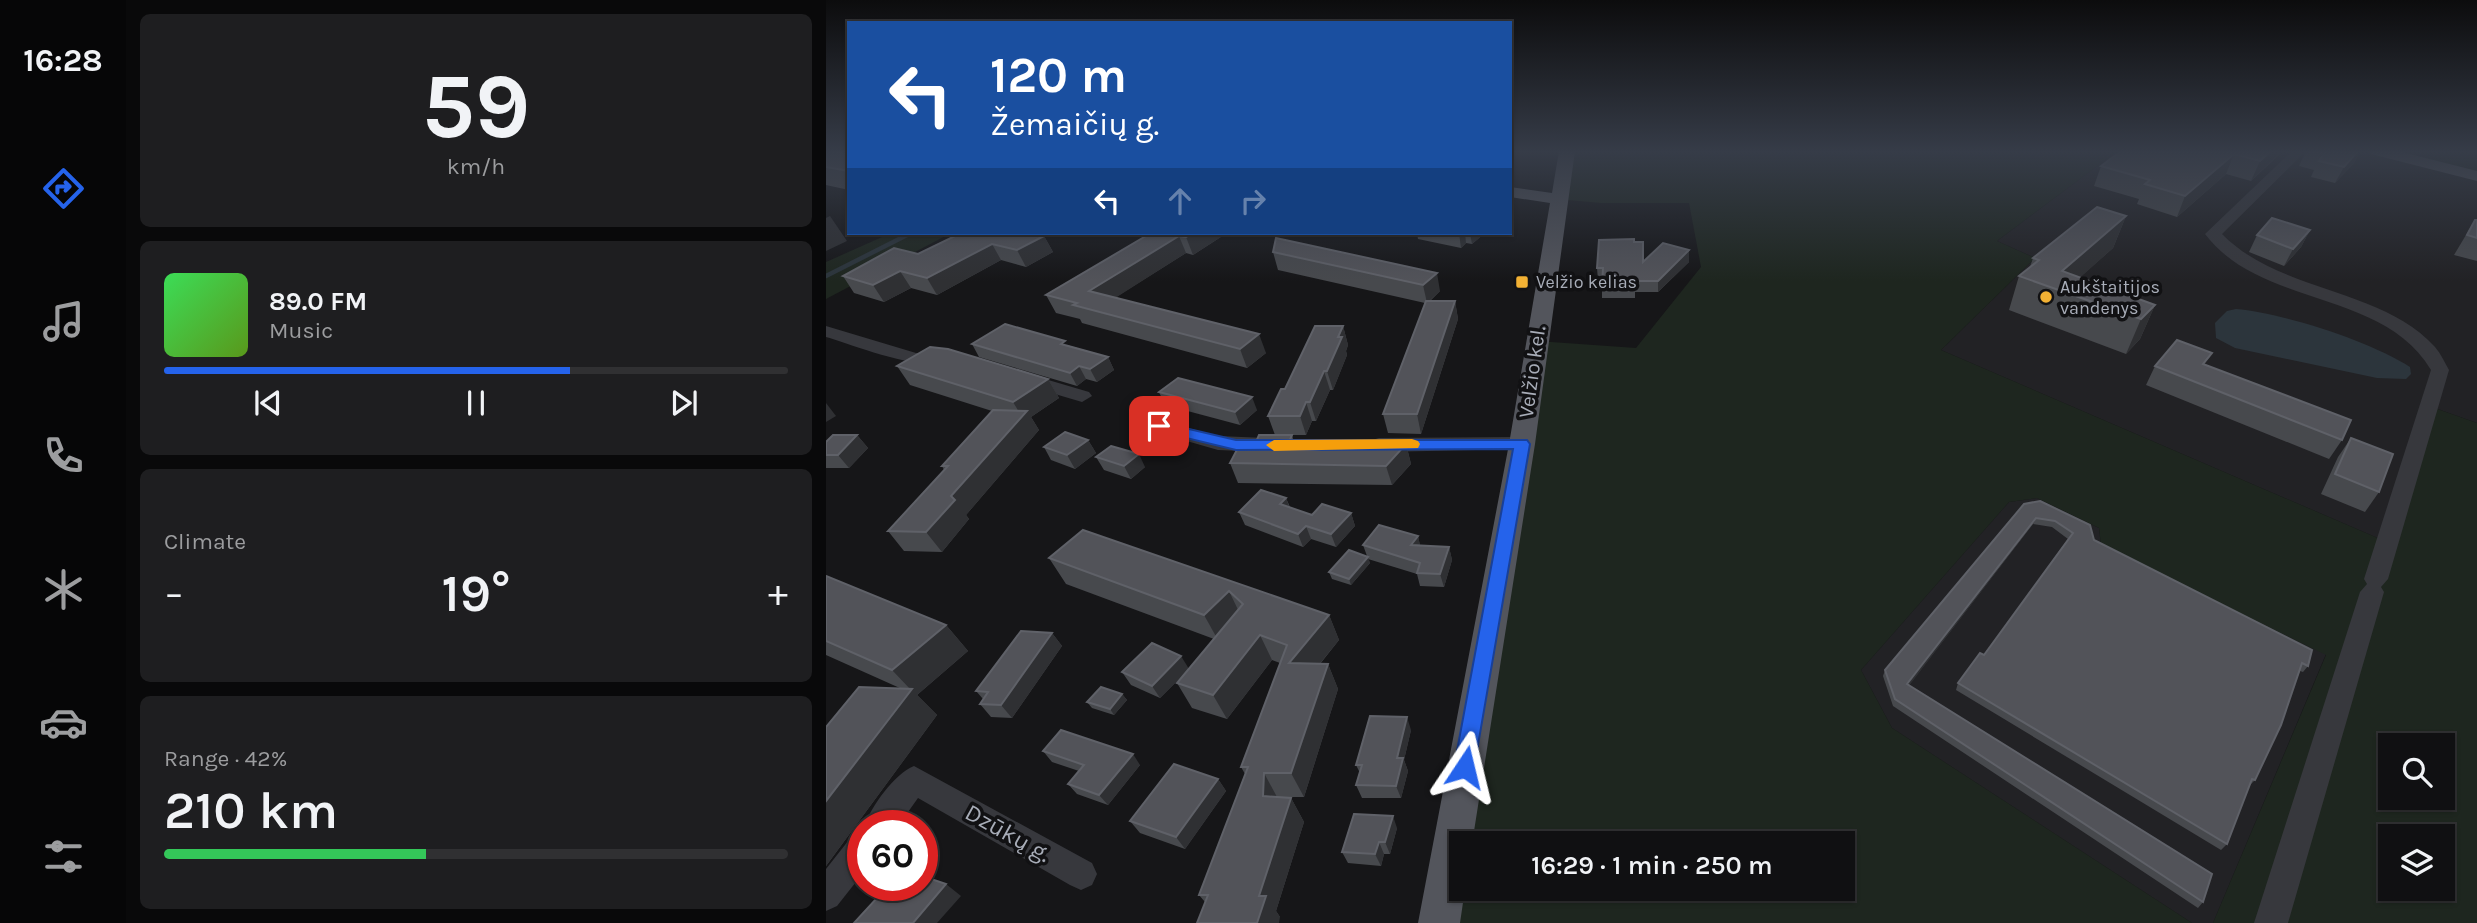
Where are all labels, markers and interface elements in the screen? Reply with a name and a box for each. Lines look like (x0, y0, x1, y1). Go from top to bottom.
text: 16:28 (23, 42, 103, 79)
text: 120 m (990, 47, 1127, 104)
icon: left (875, 49, 966, 140)
text: 59 (422, 54, 530, 160)
text: Žemaičių g. (990, 106, 1159, 143)
text: km/h (447, 153, 505, 180)
icon: directions (39, 164, 88, 213)
icon: left (1088, 182, 1126, 220)
icon: ahead (1161, 182, 1199, 220)
icon: right (1234, 182, 1272, 220)
place label: Velžio kelias (1536, 271, 1637, 293)
marker: Velžio kelias (1514, 274, 1530, 290)
place label: Aukštaitijos vandenys (2060, 276, 2160, 319)
text: 89.0 FM (269, 286, 367, 317)
marker: Aukštaitijos vandenys (2038, 289, 2054, 305)
icon: music (39, 297, 88, 346)
text: Music (269, 317, 333, 344)
street label: Velžio kel. (1514, 324, 1550, 420)
icon: previous (249, 384, 287, 422)
icon: pause (457, 384, 495, 422)
icon: next (665, 384, 703, 422)
pin (1129, 396, 1189, 456)
icon: arrive (1140, 407, 1178, 445)
icon: phone (39, 431, 88, 480)
text: Climate (164, 528, 246, 555)
text: 19° (442, 563, 510, 624)
icon: climate (39, 565, 88, 614)
text: − (164, 571, 184, 616)
text: + (768, 571, 788, 616)
icon: car (39, 698, 88, 747)
position arrow (1428, 730, 1502, 804)
map controls (2378, 733, 2455, 901)
button: search (2378, 733, 2455, 810)
text: Range · 42% (164, 745, 287, 772)
text: 210 km (164, 780, 338, 841)
street label: Dzūkų g. (960, 798, 1056, 868)
speed limit sign: 60 (847, 810, 938, 901)
button: layers (2378, 824, 2455, 901)
icon: filters (39, 832, 88, 881)
text: 16:29 · 1 min · 250 m (1531, 850, 1773, 881)

